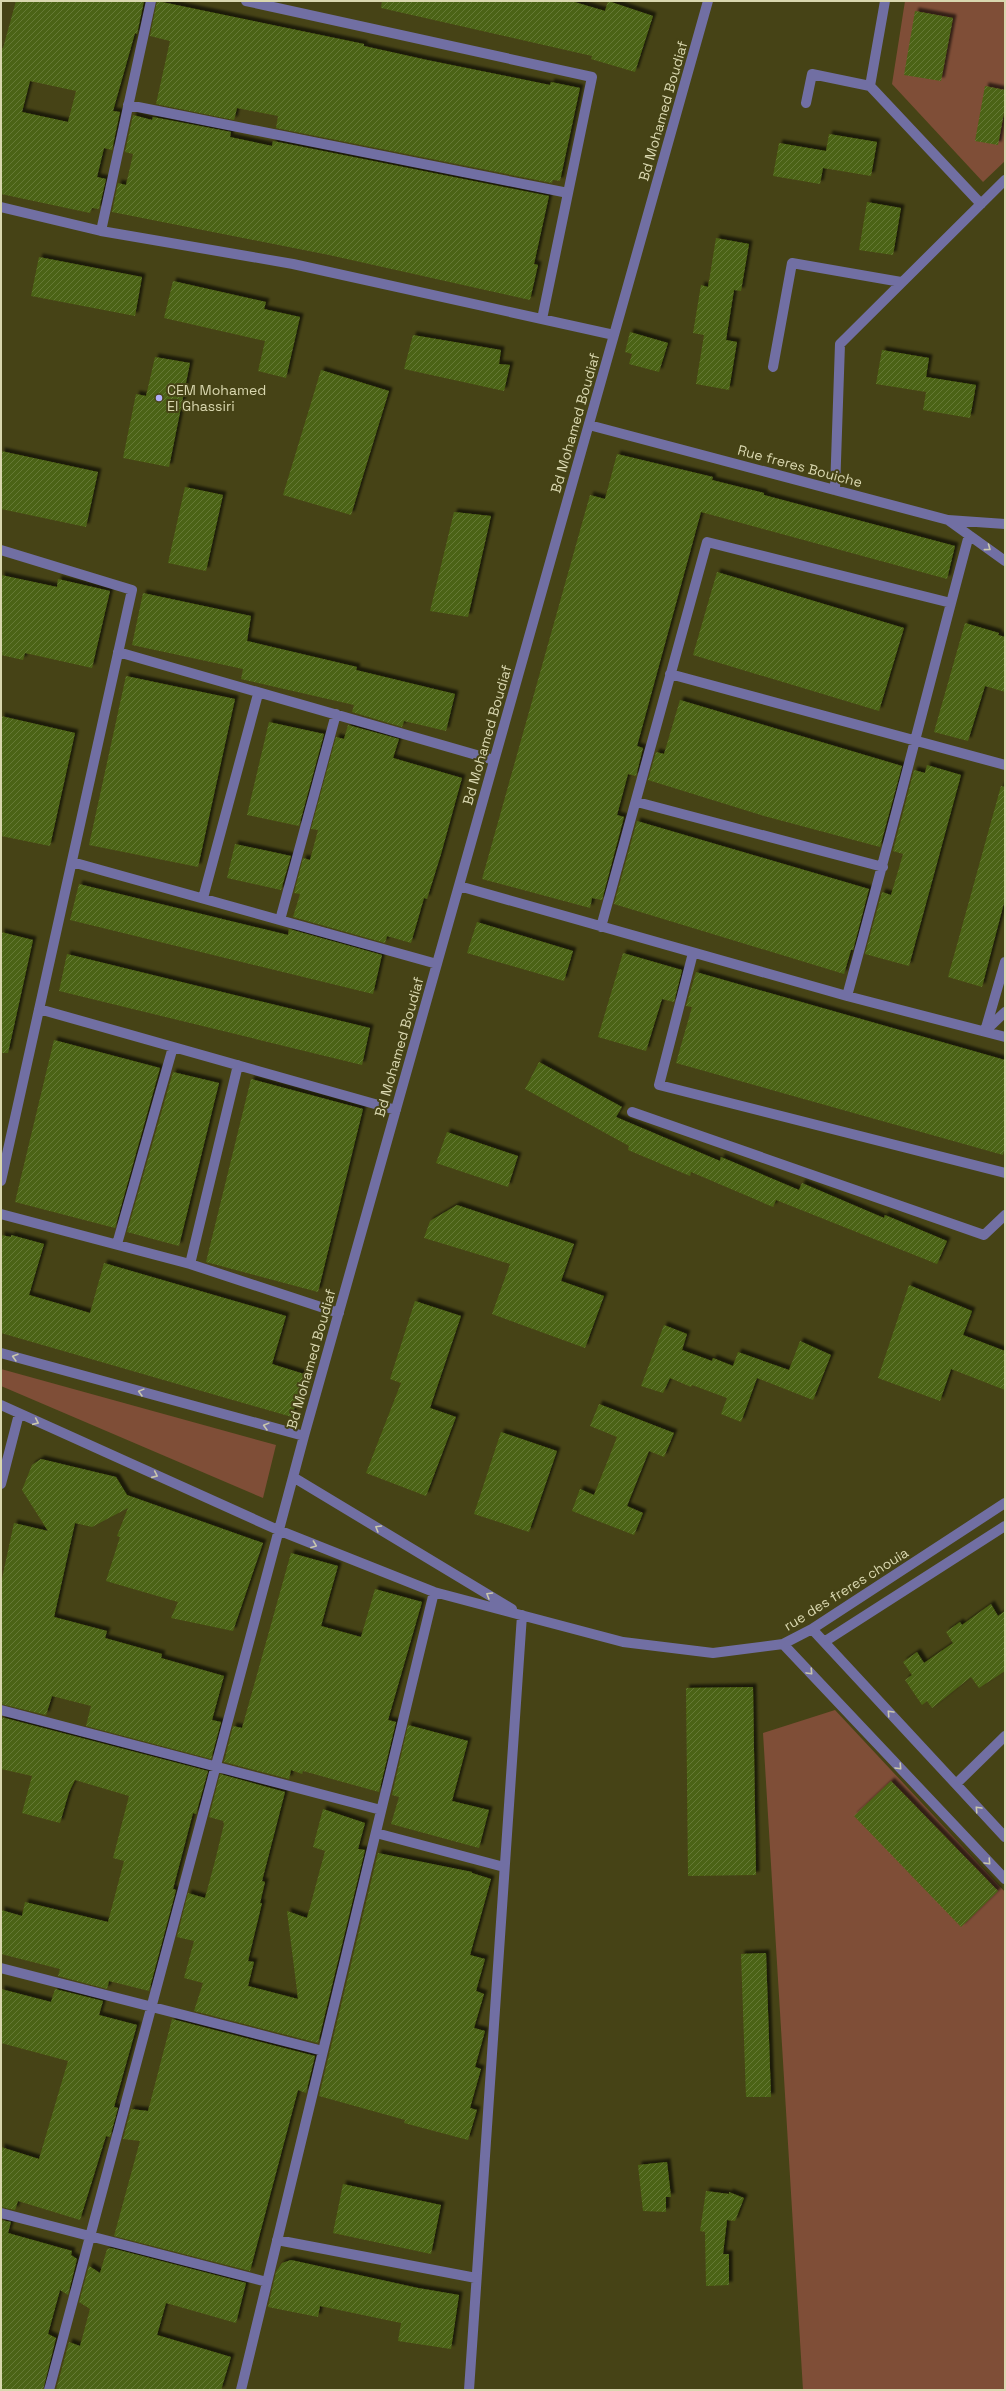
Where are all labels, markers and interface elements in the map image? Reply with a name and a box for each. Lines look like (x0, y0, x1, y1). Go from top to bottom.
street label: Bd Mohamed Boudiaf (634, 39, 692, 183)
street label: Bd Mohamed Boudiaf (546, 351, 604, 495)
place label: CEM Mohamed El Ghassiri (167, 381, 266, 415)
marker: CEM Mohamed El Ghassiri (154, 393, 164, 403)
street label: Rue freres Bouiche (736, 441, 864, 491)
one-way arrow (984, 544, 991, 551)
street label: Bd Mohamed Boudiaf (458, 663, 516, 807)
street label: Bd Mohamed Boudiaf (370, 975, 428, 1119)
street label: Bd Mohamed Boudiaf (282, 1287, 340, 1431)
one-way arrow (12, 1353, 19, 1362)
one-way arrow (137, 1388, 144, 1397)
one-way arrow (33, 1417, 40, 1425)
one-way arrow (263, 1422, 270, 1431)
one-way arrow (150, 1470, 158, 1478)
one-way arrow (375, 1525, 382, 1532)
one-way arrow (311, 1540, 318, 1548)
street label: rue des freres chouia (780, 1543, 912, 1635)
one-way arrow (486, 1592, 493, 1599)
one-way arrow (805, 1667, 813, 1675)
one-way arrow (887, 1710, 895, 1718)
one-way arrow (894, 1762, 902, 1770)
one-way arrow (976, 1806, 983, 1814)
one-way arrow (984, 1857, 991, 1865)

